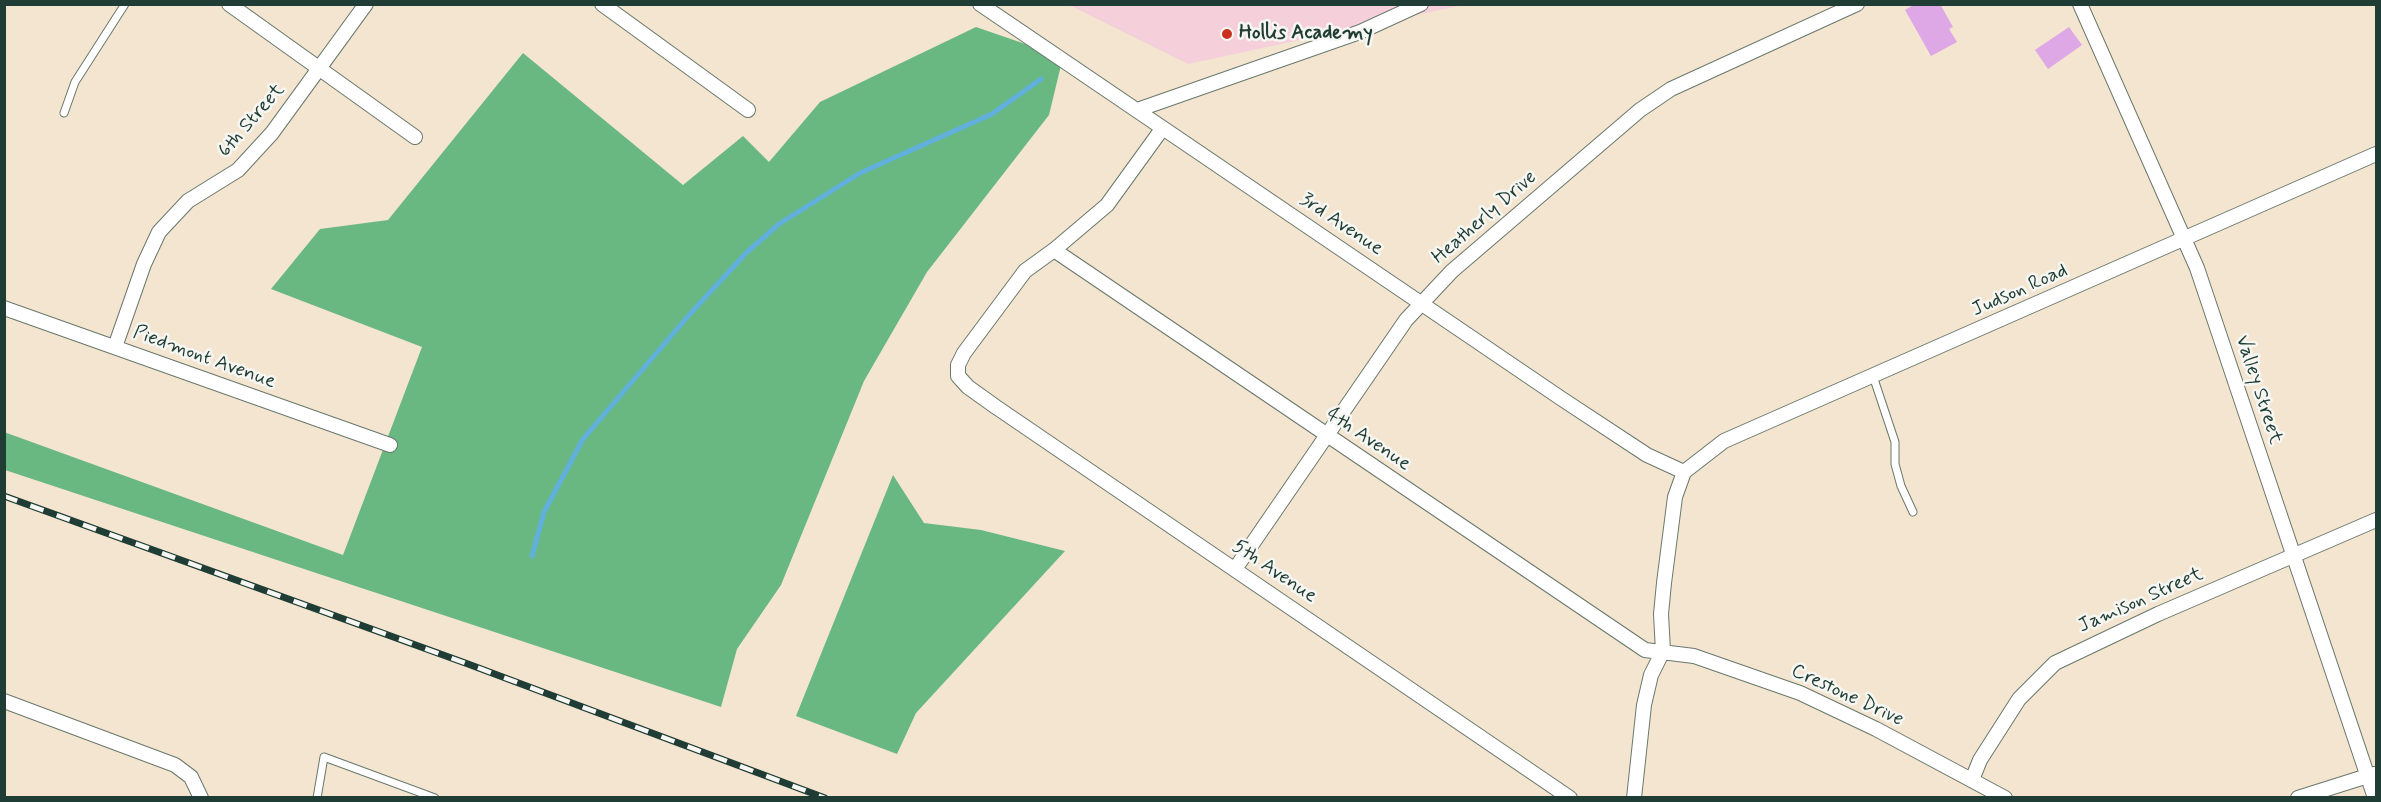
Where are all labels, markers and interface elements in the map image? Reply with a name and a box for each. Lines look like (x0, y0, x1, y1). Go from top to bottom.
place label: Hollis Academy (1239, 22, 1373, 46)
marker: Hollis Academy (1220, 27, 1234, 41)
street label: 6th Street (213, 79, 291, 163)
street label: Heatherly Drive (1428, 166, 1542, 270)
street label: 3rd Avenue (1295, 188, 1387, 262)
street label: Judson Road (1968, 259, 2072, 323)
street label: Piedmont Avenue (129, 321, 279, 395)
street label: Valley Street (2229, 333, 2287, 447)
street label: 4th Avenue (1321, 403, 1415, 477)
street label: 5th Avenue (1227, 535, 1321, 609)
street label: Jamison Street (2075, 563, 2207, 639)
street label: Crestone Drive (1787, 659, 1907, 733)

